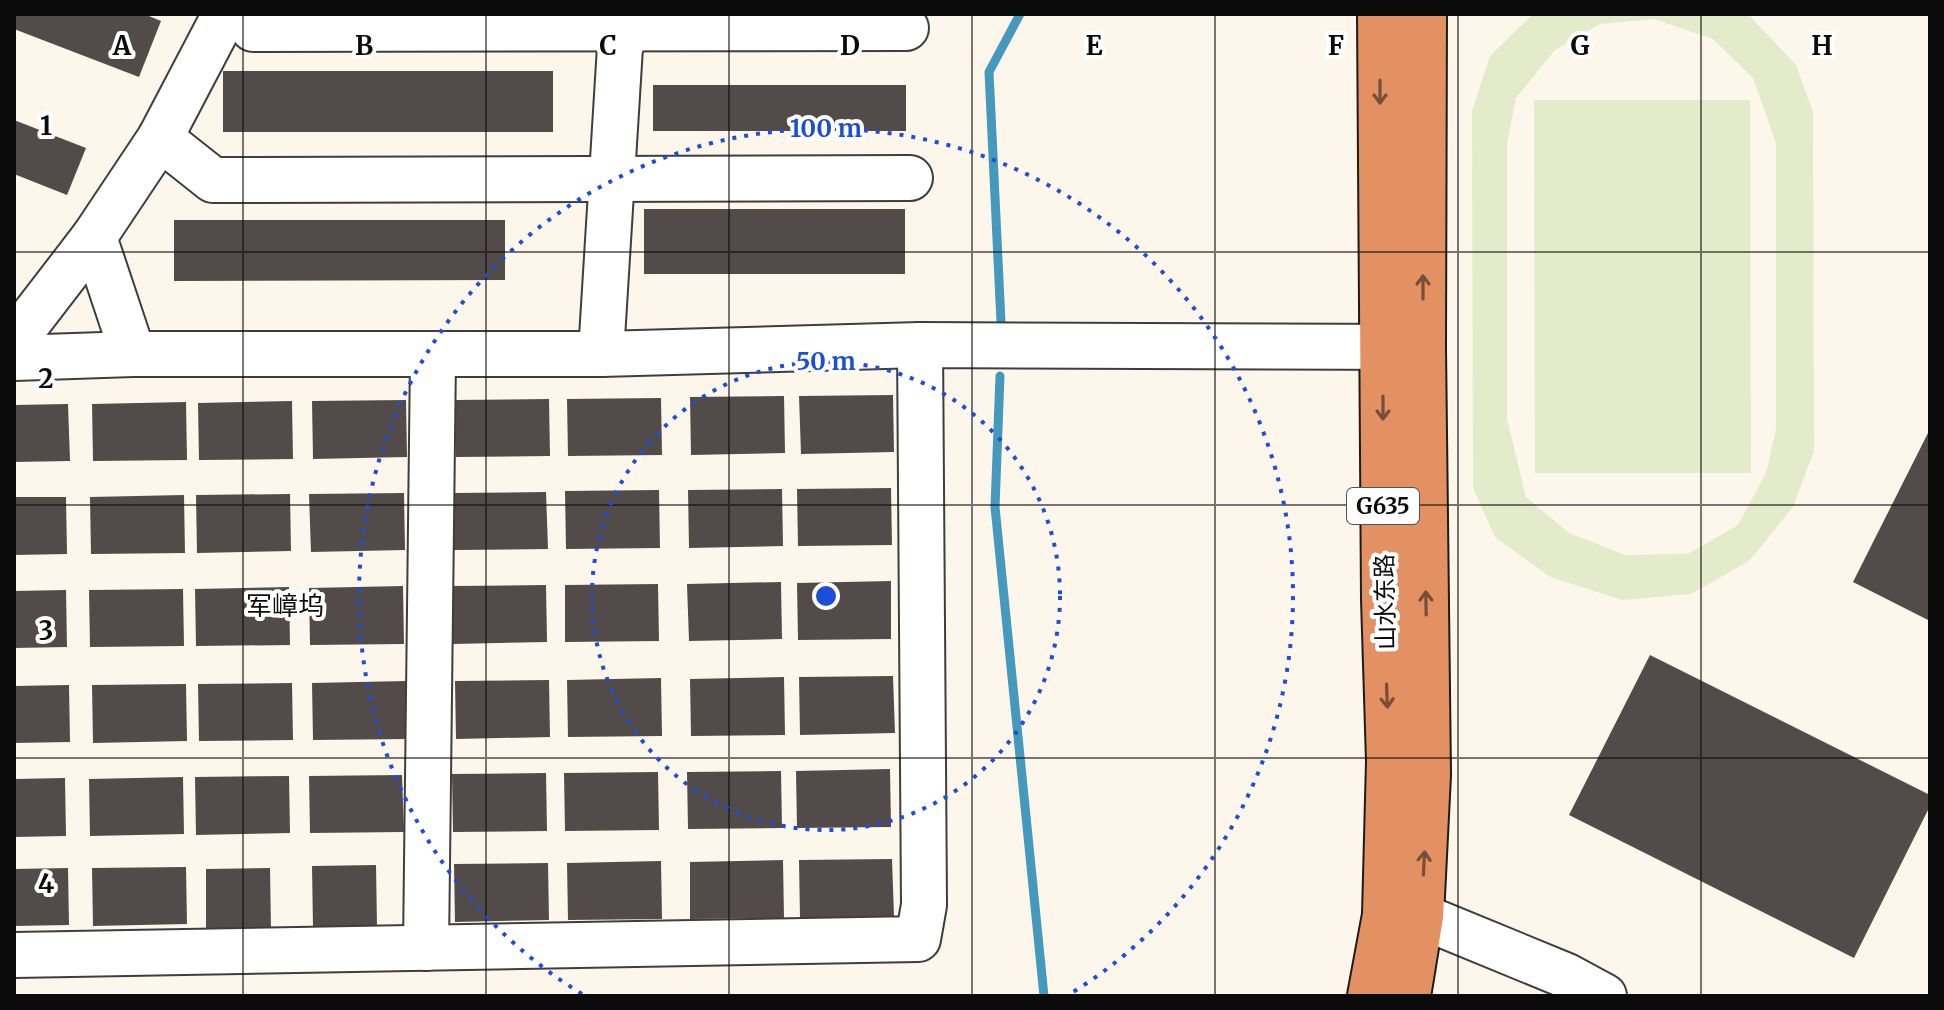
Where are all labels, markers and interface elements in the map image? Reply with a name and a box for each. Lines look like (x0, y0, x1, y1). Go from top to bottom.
text: A (112, 29, 132, 62)
text: B (355, 29, 373, 62)
text: C (599, 29, 617, 62)
text: D (840, 29, 860, 62)
text: E (1086, 29, 1103, 62)
text: F (1328, 29, 1344, 62)
text: G (1571, 29, 1590, 62)
text: H (1811, 29, 1833, 62)
one-way arrow (1372, 78, 1388, 105)
text: 1 (40, 109, 52, 142)
text: 100 m (790, 113, 862, 144)
one-way arrow (1415, 274, 1431, 301)
text: 50 m (796, 346, 856, 377)
text: 2 (38, 362, 54, 395)
one-way arrow (1375, 394, 1391, 421)
road number: G635 (1347, 488, 1419, 524)
street label: 山水东路 (1369, 554, 1401, 650)
centre of rings (812, 582, 840, 610)
district label: 军嶂坞 (246, 589, 324, 622)
one-way arrow (1418, 590, 1434, 617)
text: 3 (39, 614, 53, 647)
one-way arrow (1379, 682, 1395, 709)
one-way arrow (1417, 850, 1432, 877)
text: 4 (38, 867, 55, 900)

